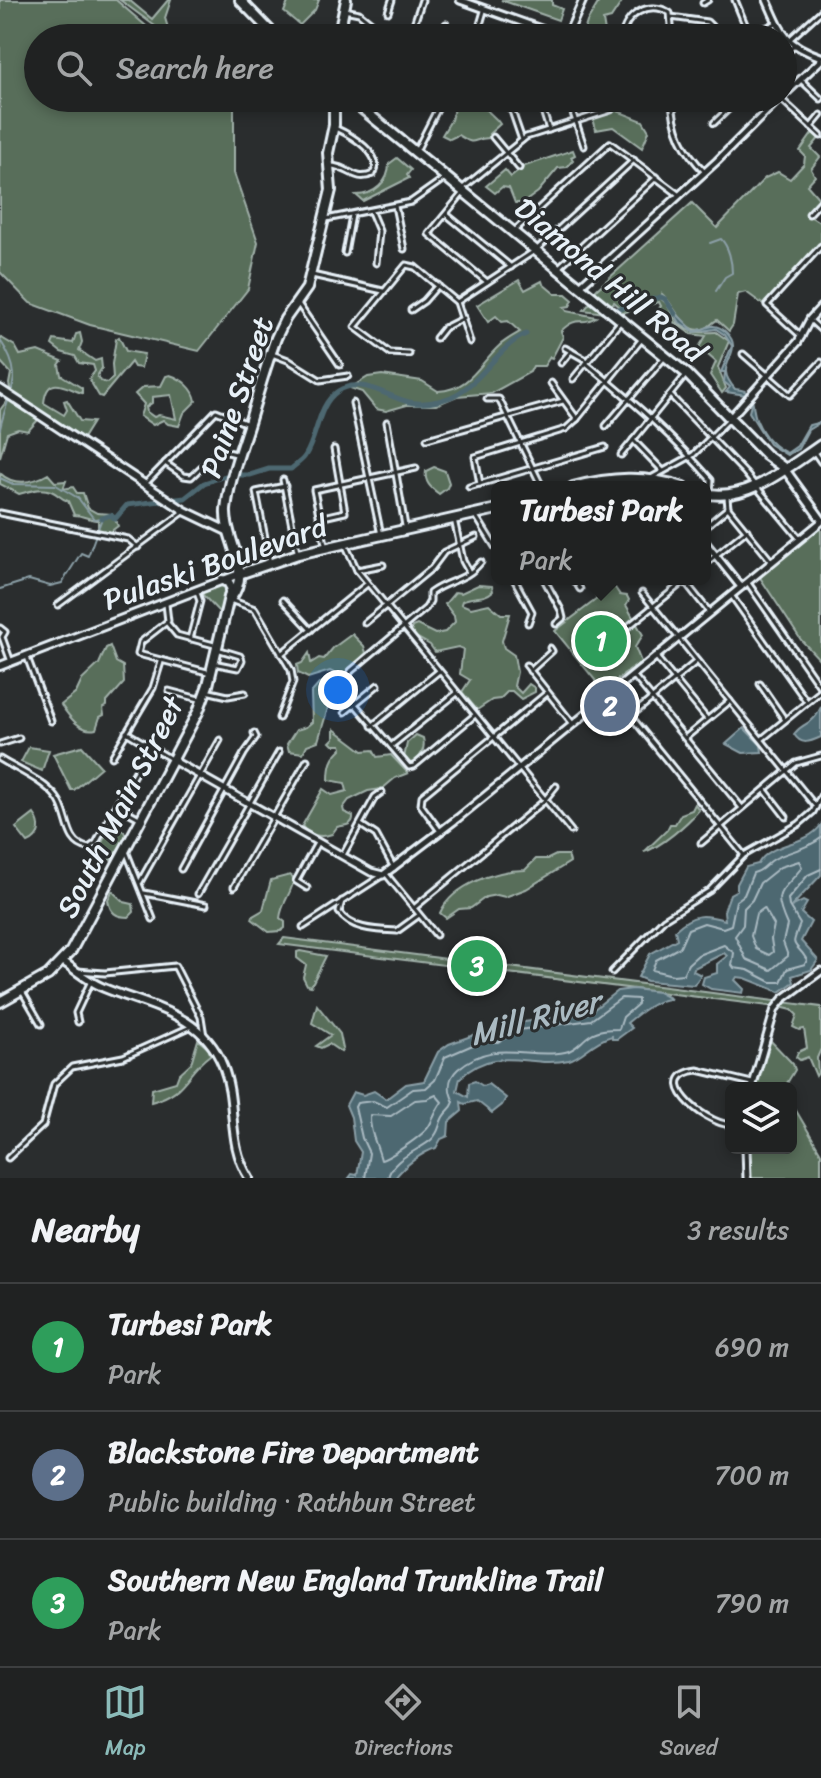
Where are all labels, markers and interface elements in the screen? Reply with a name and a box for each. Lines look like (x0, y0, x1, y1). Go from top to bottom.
search box (24, 24, 797, 112)
text: Search here (116, 41, 274, 95)
icon: search (52, 46, 96, 90)
street label: Diamond Hill Road (502, 183, 720, 378)
street label: Paine Street (184, 309, 290, 485)
popup (491, 481, 711, 585)
text: Turbesi Park (519, 483, 683, 537)
street label: Pulaski Boulevard (96, 499, 337, 627)
text: Park (519, 537, 572, 583)
pin: 1 (575, 611, 627, 671)
your location (318, 670, 358, 710)
pin: 2 (584, 676, 636, 736)
street label: South Main Street (41, 685, 200, 928)
pin: 3 (451, 936, 503, 996)
water label: Mill River (463, 972, 612, 1063)
map controls (725, 1082, 797, 1154)
button: layers (725, 1082, 797, 1154)
text: Nearby (32, 1200, 140, 1260)
text: 3 results (687, 1207, 789, 1253)
text: Turbesi Park (108, 1297, 272, 1351)
text: 1 (52, 1324, 64, 1370)
text: 690 m (715, 1324, 789, 1370)
text: Park (108, 1351, 161, 1397)
text: Blackstone Fire Department (108, 1425, 479, 1479)
text: 2 (50, 1452, 66, 1498)
text: 700 m (715, 1452, 789, 1498)
text: Public building · Rathbun Street (108, 1479, 476, 1525)
text: Southern New England Trunkline Trail (108, 1553, 603, 1607)
text: 3 (51, 1580, 65, 1626)
text: 790 m (715, 1580, 789, 1626)
text: Park (108, 1607, 161, 1653)
tab: Map (103, 1680, 147, 1767)
tab: Directions (354, 1680, 453, 1767)
tab: Saved (660, 1680, 718, 1767)

